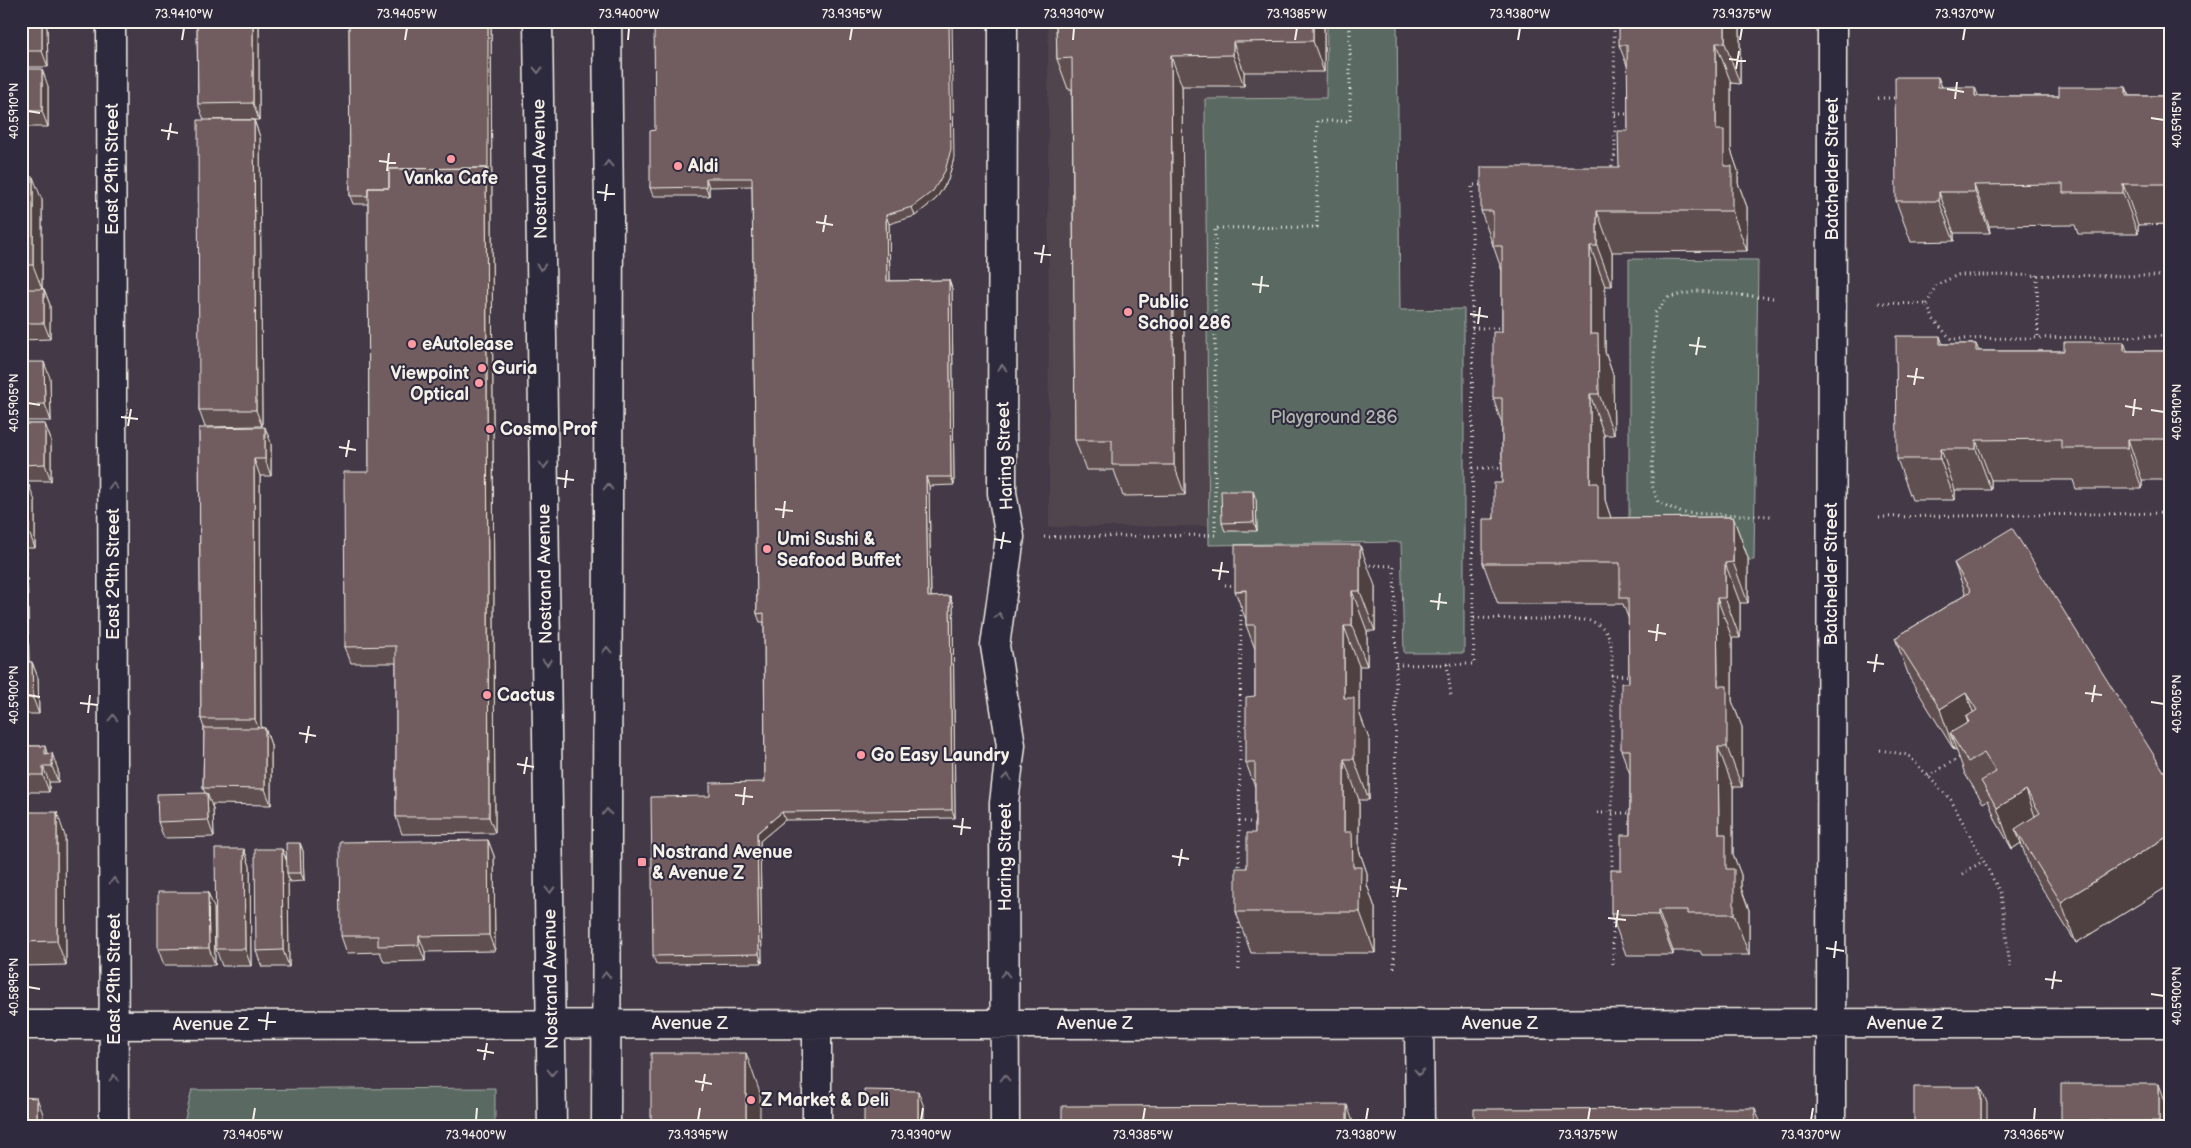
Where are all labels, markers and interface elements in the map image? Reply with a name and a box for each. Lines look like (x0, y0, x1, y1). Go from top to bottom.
text: 73.9410°W (155, 7, 213, 22)
text: 73.9405°W (377, 7, 437, 22)
text: 73.9400°W (599, 7, 659, 22)
text: 73.9395°W (822, 7, 882, 22)
text: 73.9390°W (1044, 7, 1104, 22)
text: 73.9385°W (1267, 7, 1327, 22)
text: 73.9380°W (1490, 7, 1550, 22)
text: 73.9375°W (1712, 7, 1772, 22)
text: 73.9370°W (1935, 7, 1995, 22)
one-way arrow (533, 66, 544, 74)
text: 40.5910°N (7, 83, 22, 139)
text: 40.5915°N (2170, 92, 2185, 148)
street label: Batchelder Street (1822, 97, 1843, 241)
street label: Nostrand Avenue (528, 98, 552, 239)
street label: East 29th Street (102, 103, 123, 235)
marker: Vanka Cafe (445, 153, 457, 165)
place label: Aldi (687, 156, 718, 177)
one-way arrow (603, 159, 613, 167)
marker: Aldi (672, 160, 684, 172)
place label: Vanka Cafe (404, 168, 498, 189)
one-way arrow (536, 264, 546, 272)
place label: Public School 286 (1138, 292, 1231, 334)
marker: Public School 286 (1122, 306, 1134, 318)
place label: eAutolease (422, 334, 514, 355)
marker: eAutolease (406, 338, 418, 350)
place label: Guria (492, 358, 537, 379)
marker: Guria (476, 362, 488, 374)
place label: Viewpoint Optical (391, 363, 469, 405)
one-way arrow (997, 364, 1007, 372)
text: 40.5905°N (7, 374, 22, 432)
marker: Viewpoint Optical (473, 377, 485, 389)
text: 40.5910°N (2170, 384, 2185, 440)
street label: Haring Street (993, 401, 1017, 511)
park label: Playground 286 (1270, 407, 1398, 428)
place label: Cosmo Prof (500, 419, 597, 440)
marker: Cosmo Prof (484, 423, 496, 435)
one-way arrow (539, 462, 549, 469)
one-way arrow (107, 481, 118, 489)
one-way arrow (603, 483, 613, 491)
street label: Batchelder Street (1821, 502, 1842, 646)
street label: Nostrand Avenue (533, 503, 557, 644)
street label: East 29th Street (103, 508, 124, 640)
place label: Umi Sushi & Seafood Buffet (777, 529, 901, 571)
marker: Umi Sushi & Seafood Buffet (761, 543, 773, 555)
one-way arrow (993, 612, 1004, 620)
one-way arrow (602, 646, 612, 654)
one-way arrow (542, 659, 552, 667)
text: 40.5900°N (7, 665, 22, 725)
text: 40.5905°N (2170, 675, 2185, 733)
place label: Cactus (497, 685, 555, 706)
marker: Cactus (481, 689, 493, 701)
one-way arrow (108, 714, 118, 722)
place label: Go Easy Laundry (871, 745, 1010, 766)
marker: Go Easy Laundry (855, 749, 867, 761)
one-way arrow (1001, 773, 1012, 781)
street label: Haring Street (995, 802, 1016, 911)
one-way arrow (602, 808, 612, 816)
place label: Nostrand Avenue & Avenue Z (652, 842, 793, 884)
marker: Nostrand Avenue & Avenue Z (636, 856, 648, 868)
one-way arrow (108, 876, 119, 884)
one-way arrow (545, 886, 555, 894)
street label: Nostrand Avenue (539, 908, 563, 1049)
street label: East 29th Street (104, 913, 125, 1045)
text: 40.5895°N (7, 958, 22, 1016)
text: 40.5900°N (2170, 966, 2185, 1026)
one-way arrow (1000, 970, 1010, 978)
one-way arrow (601, 971, 611, 978)
street label: Avenue Z (652, 1013, 728, 1034)
street label: Avenue Z (1057, 1013, 1133, 1034)
street label: Avenue Z (1462, 1013, 1538, 1034)
street label: Avenue Z (1867, 1013, 1943, 1034)
street label: Avenue Z (173, 1014, 249, 1035)
one-way arrow (1414, 1068, 1424, 1076)
one-way arrow (547, 1069, 557, 1077)
one-way arrow (109, 1074, 119, 1082)
one-way arrow (1000, 1074, 1010, 1082)
place label: Z Market & Deli (761, 1090, 889, 1111)
marker: Z Market & Deli (745, 1094, 757, 1106)
text: 73.9405°W (223, 1128, 283, 1143)
text: 73.9400°W (446, 1128, 506, 1143)
text: 73.9395°W (668, 1128, 728, 1143)
text: 73.9390°W (891, 1128, 951, 1143)
text: 73.9385°W (1113, 1128, 1173, 1143)
text: 73.9380°W (1336, 1128, 1396, 1143)
text: 73.9375°W (1558, 1128, 1618, 1143)
text: 73.9370°W (1781, 1128, 1841, 1143)
text: 73.9365°W (2004, 1128, 2064, 1143)

